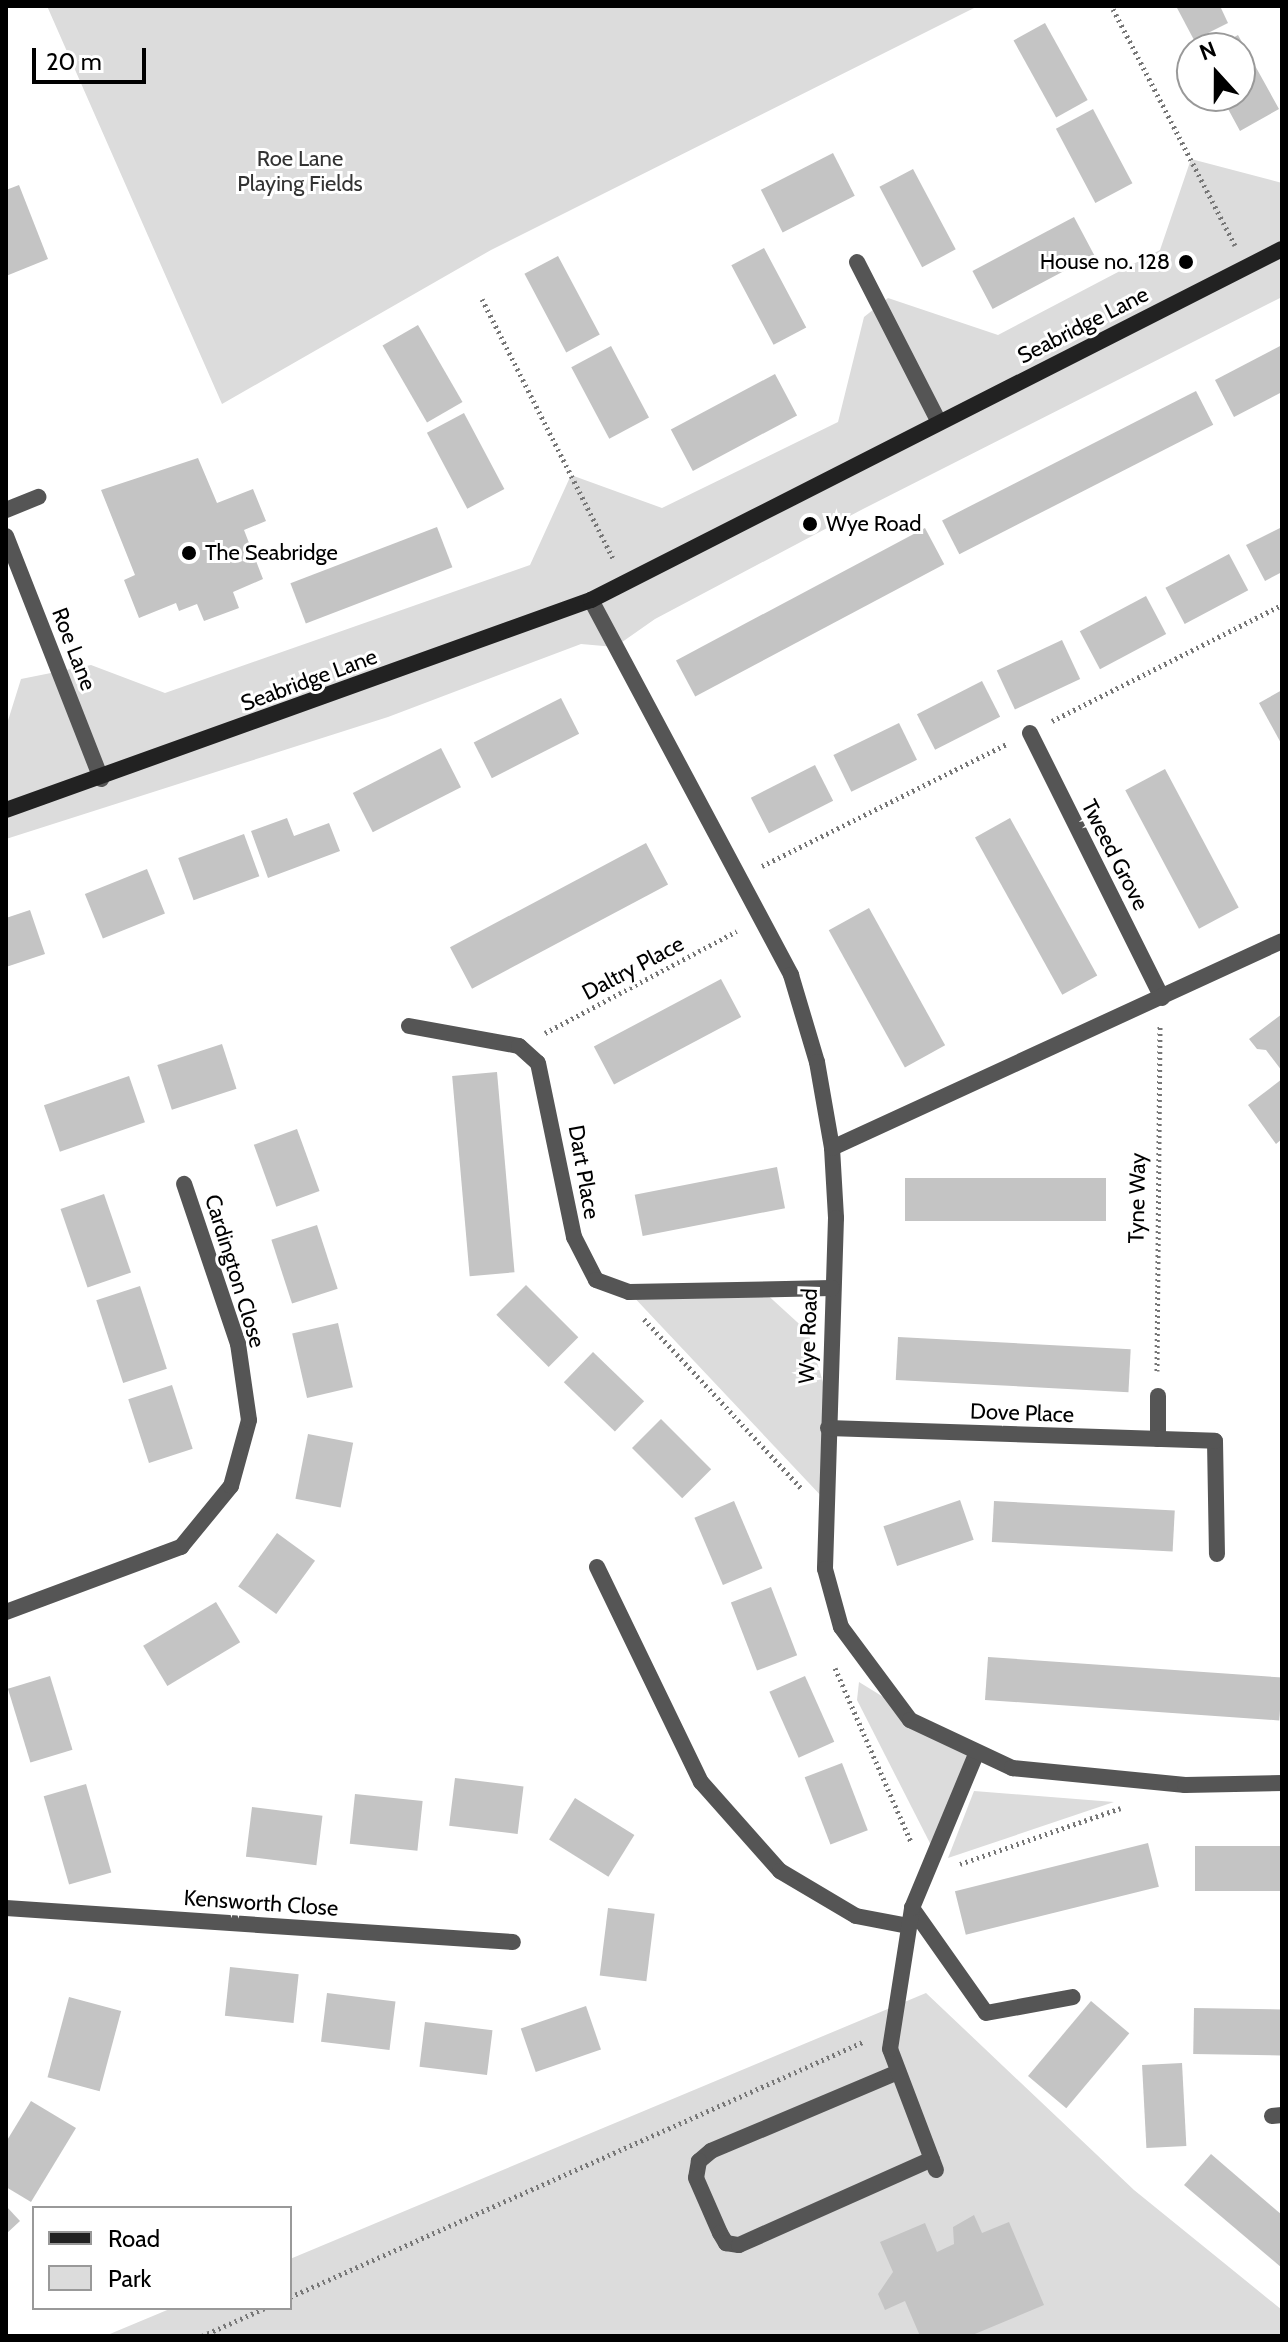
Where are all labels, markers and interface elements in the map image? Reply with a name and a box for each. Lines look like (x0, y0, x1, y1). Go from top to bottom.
scale bar (36, 32, 150, 82)
north arrow (1176, 32, 1256, 112)
text: N (1196, 36, 1220, 66)
text: 20 m (46, 47, 102, 76)
park label: Roe Lane Playing Fields (237, 145, 363, 196)
place label: House no. 128 (1040, 249, 1170, 275)
marker: House no. 128 (1177, 253, 1195, 271)
street label: Seabridge Lane (1013, 281, 1153, 369)
place label: Wye Road (826, 511, 921, 537)
marker: Wye Road (801, 515, 819, 533)
place label: The Seabridge (205, 540, 338, 566)
marker: The Seabridge (180, 544, 198, 562)
street label: Roe Lane (46, 604, 102, 694)
street label: Seabridge Lane (237, 643, 381, 717)
street label: Tweed Grove (1076, 795, 1154, 915)
street label: Daltry Place (578, 930, 688, 1006)
street label: Dart Place (563, 1123, 605, 1221)
street label: Tyne Way (1123, 1152, 1151, 1244)
street label: Cardington Close (199, 1191, 271, 1351)
street label: Wye Road (793, 1288, 823, 1384)
street label: Dove Place (970, 1398, 1074, 1428)
street label: Kensworth Close (183, 1884, 339, 1922)
legend (32, 2206, 292, 2310)
text: Road (108, 2224, 160, 2253)
text: Park (108, 2264, 151, 2293)

